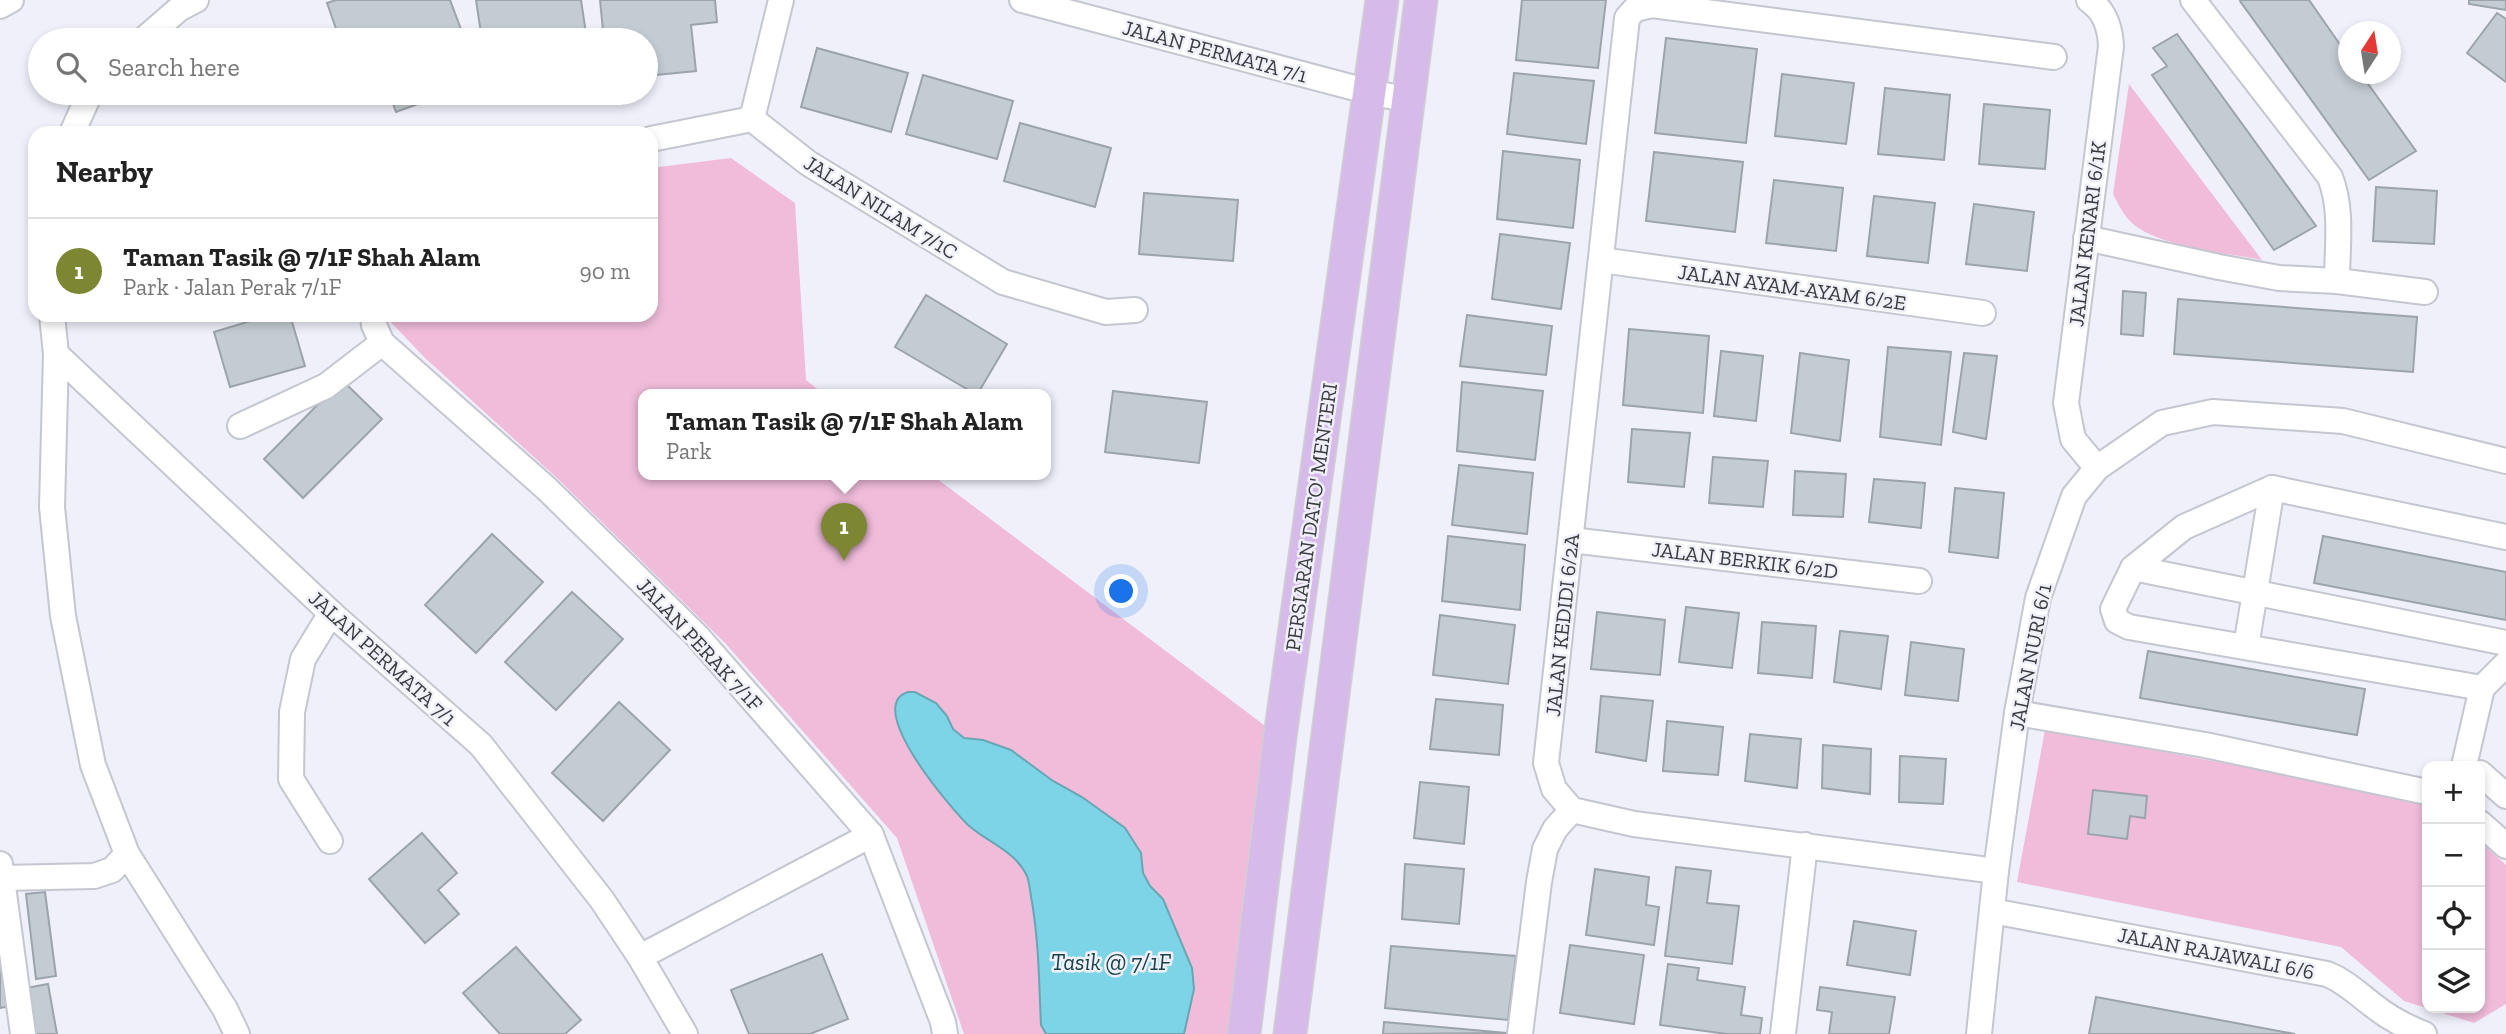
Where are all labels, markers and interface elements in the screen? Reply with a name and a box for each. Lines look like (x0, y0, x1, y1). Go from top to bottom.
street label: JALAN PERMATA 7/1 (1120, 14, 1310, 88)
north arrow (2338, 21, 2401, 84)
search box (28, 28, 658, 105)
icon: search (52, 48, 90, 86)
text: Search here (108, 51, 240, 83)
street label: JALAN KENARI 6/1K (2063, 139, 2111, 328)
street label: JALAN NILAM 7/1C (800, 150, 962, 264)
text: Nearby (56, 154, 153, 190)
text: Taman Tasik @ 7/1F Shah Alam (123, 241, 480, 273)
text: 1 (74, 257, 84, 285)
text: 90 m (579, 257, 630, 285)
street label: JALAN AYAM-AYAM 6/2E (1676, 259, 1908, 315)
text: Park · Jalan Perak 7/1F (123, 273, 341, 301)
street label: PERSIARAN DATO' MENTERI (1280, 381, 1342, 653)
popup (638, 389, 1051, 480)
text: Taman Tasik @ 7/1F Shah Alam (666, 405, 1023, 437)
text: Park (666, 437, 712, 465)
pin: 1 (821, 503, 867, 561)
street label: JALAN KEDIDI 6/2A (1540, 532, 1584, 718)
street label: JALAN BERKIK 6/2D (1650, 536, 1840, 584)
street label: JALAN PERAK 7/1F (632, 572, 768, 716)
your location (1104, 574, 1138, 608)
street label: JALAN NURI 6/1 (2003, 581, 2057, 733)
street label: JALAN PERMATA 7/1 (304, 585, 462, 731)
map controls (2422, 761, 2485, 1013)
button: + (2422, 761, 2485, 824)
button: − (2422, 824, 2485, 887)
button: locate (2422, 887, 2485, 950)
street label: JALAN RAJAWALI 6/6 (2116, 922, 2316, 984)
water label: Tasik @ 7/1F (1051, 948, 1172, 976)
button: layers (2422, 950, 2485, 1013)

